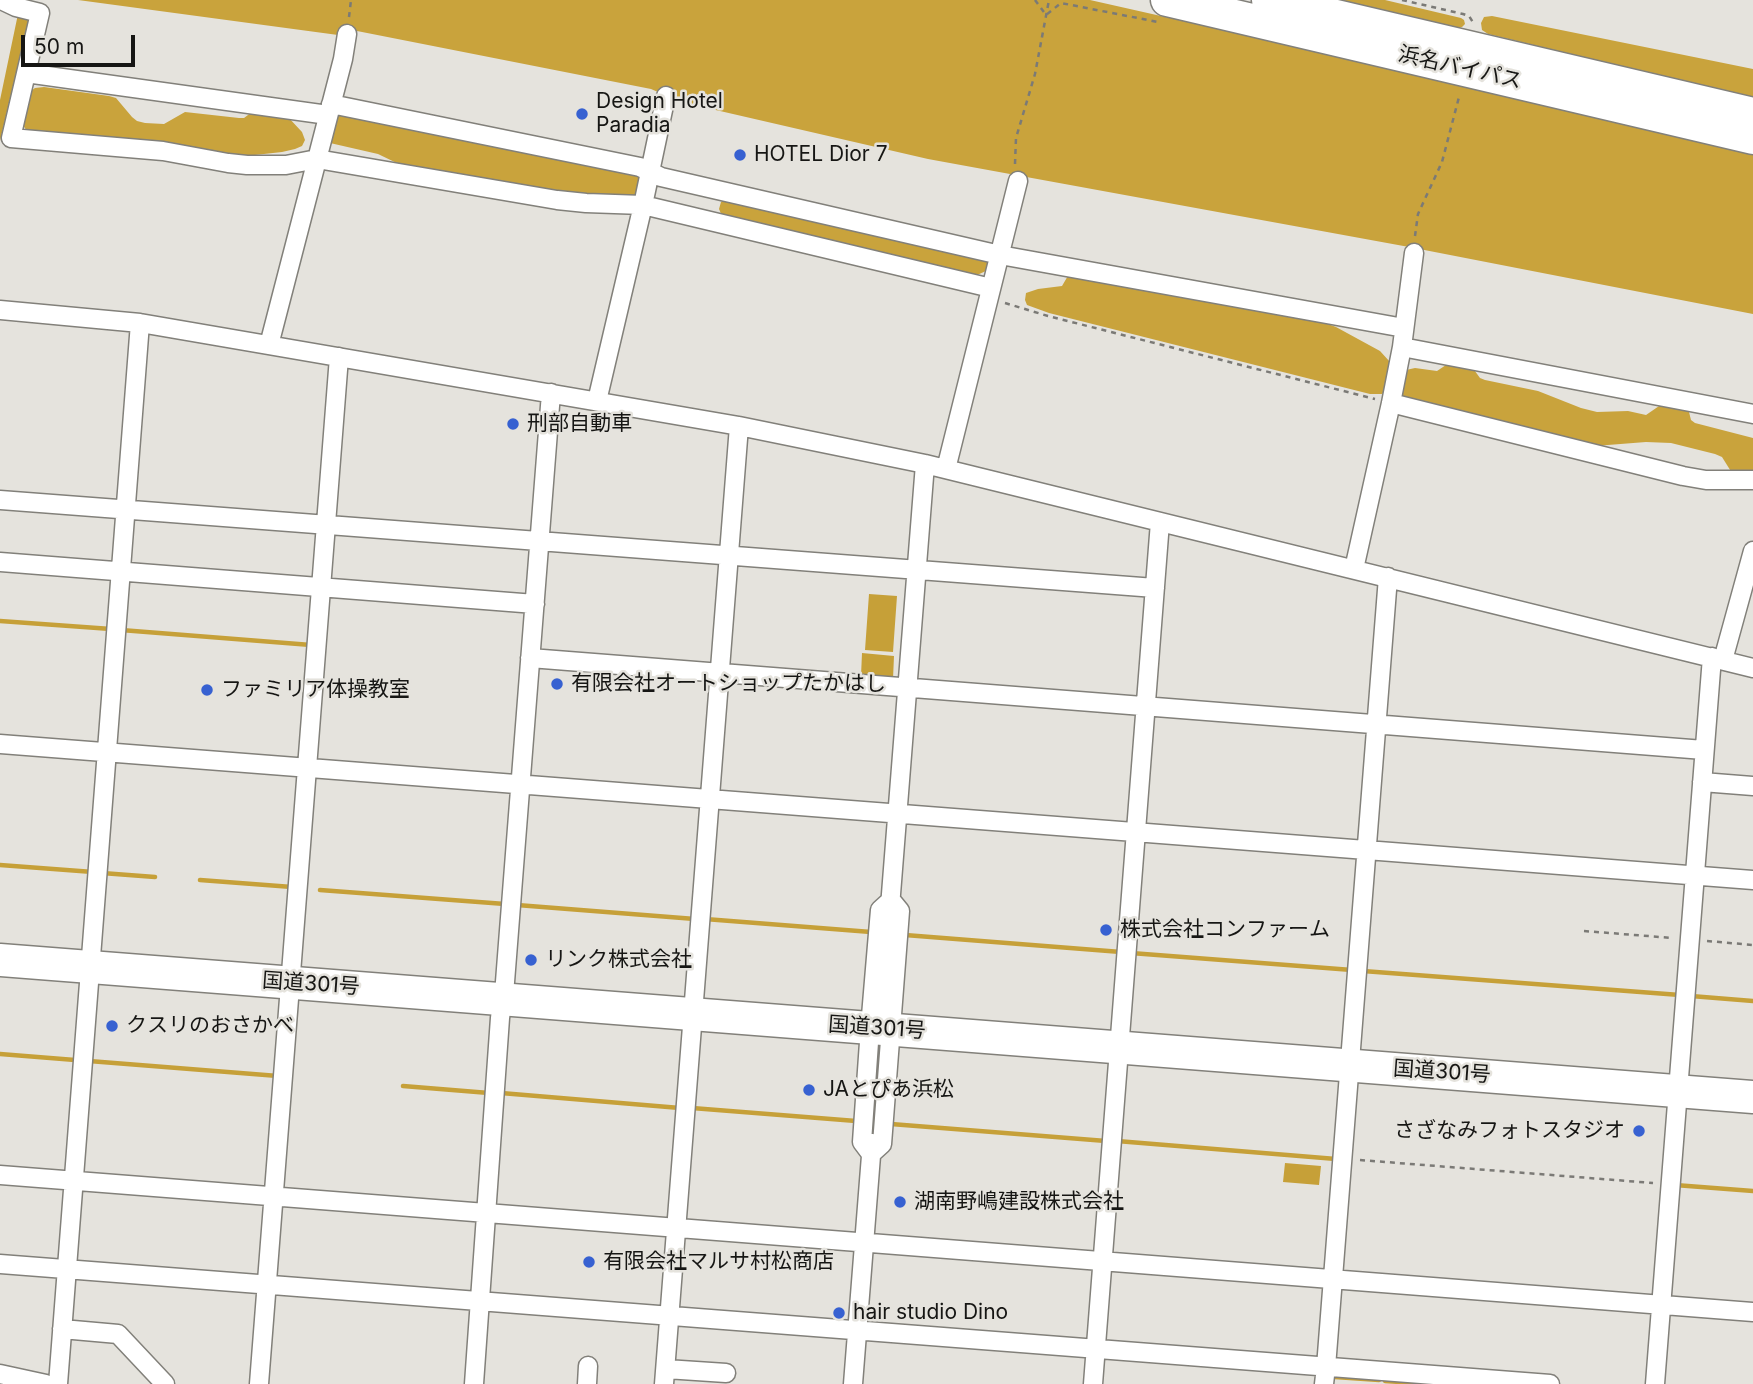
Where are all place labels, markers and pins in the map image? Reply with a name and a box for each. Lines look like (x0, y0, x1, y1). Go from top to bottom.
place label: Design Hotel Paradia (596, 89, 723, 139)
marker: Design Hotel Paradia (574, 106, 590, 122)
place label: HOTEL Dior 7 (754, 142, 888, 168)
marker: HOTEL Dior 7 (732, 147, 748, 163)
place label: 刑部自動車 (527, 411, 632, 437)
marker: 刑部自動車 (505, 416, 521, 432)
place label: 有限会社オートショップたかはし (571, 671, 886, 697)
marker: 有限会社オートショップたかはし (549, 676, 565, 692)
place label: ファミリア体操教室 (221, 677, 410, 703)
marker: ファミリア体操教室 (199, 682, 215, 698)
place label: 株式会社コンファーム (1120, 917, 1330, 943)
marker: 株式会社コンファーム (1098, 922, 1114, 938)
place label: リンク株式会社 (545, 947, 692, 973)
marker: リンク株式会社 (523, 952, 539, 968)
place label: クスリのおさかべ (126, 1013, 294, 1039)
marker: クスリのおさかべ (104, 1018, 120, 1034)
place label: JAとぴあ浜松 (823, 1077, 954, 1103)
marker: JAとぴあ浜松 (801, 1082, 817, 1098)
place label: さざなみフォトスタジオ (1394, 1118, 1625, 1144)
marker: さざなみフォトスタジオ (1631, 1123, 1647, 1139)
place label: 湖南野嶋建設株式会社 (914, 1189, 1124, 1215)
marker: 湖南野嶋建設株式会社 (892, 1194, 908, 1210)
place label: 有限会社マルサ村松商店 (603, 1249, 834, 1275)
marker: 有限会社マルサ村松商店 (581, 1254, 597, 1270)
place label: hair studio Dino (853, 1300, 1008, 1326)
marker: hair studio Dino (831, 1305, 847, 1321)

